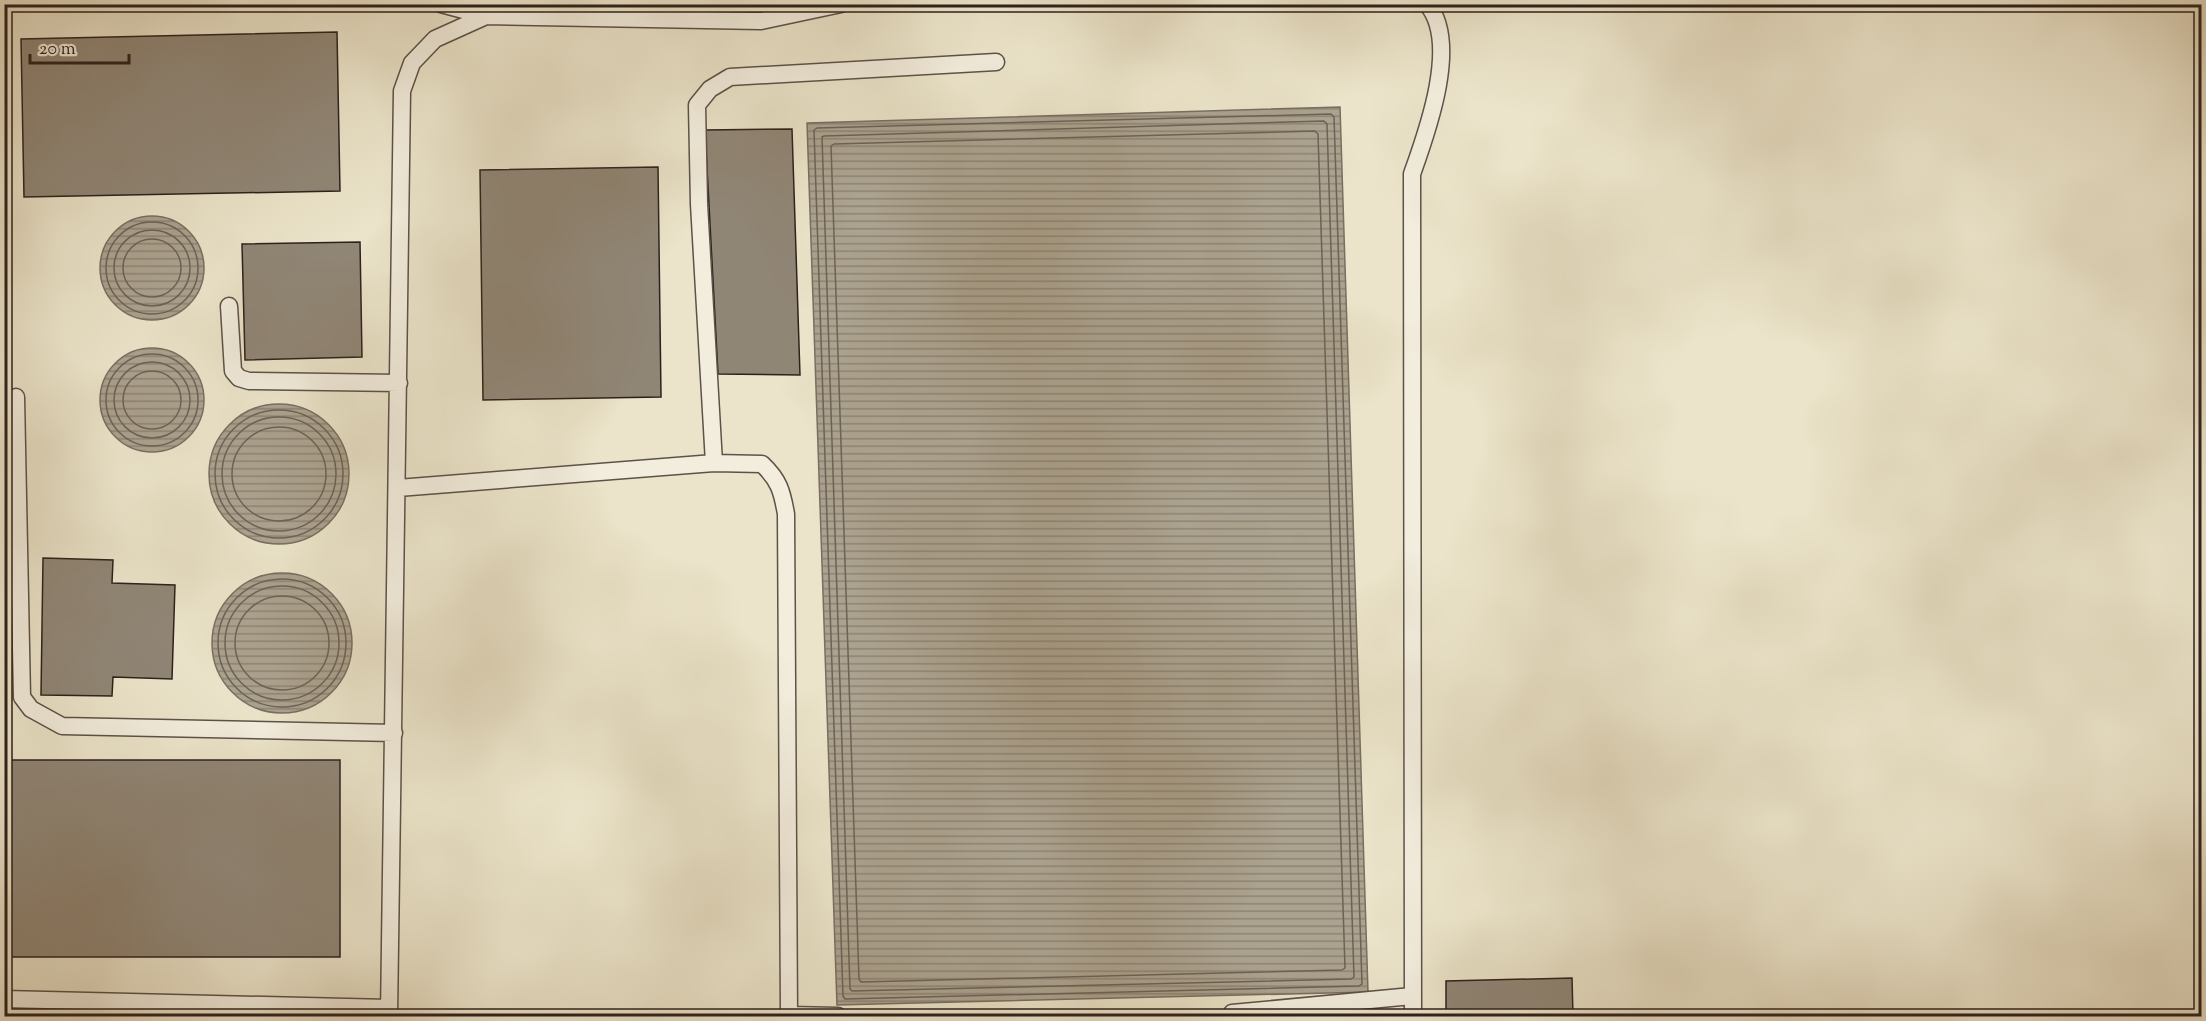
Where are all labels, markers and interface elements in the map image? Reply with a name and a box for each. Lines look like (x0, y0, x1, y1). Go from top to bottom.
scale bar (30, 27, 129, 65)
text: 20 m (39, 37, 76, 63)

